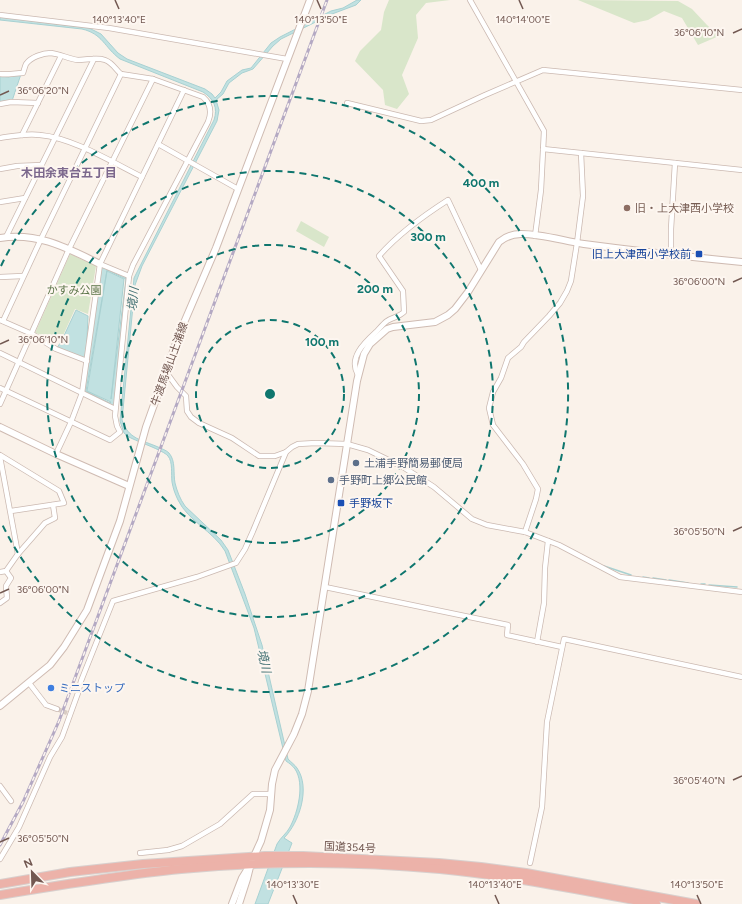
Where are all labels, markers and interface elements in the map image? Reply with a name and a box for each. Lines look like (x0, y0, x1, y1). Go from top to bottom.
text: 140°13'40"E (92, 13, 146, 26)
text: 140°13'50"E (294, 13, 348, 26)
text: 140°14'00"E (496, 13, 550, 26)
text: 36°06'10"N (674, 26, 724, 39)
text: 36°06'20"N (17, 84, 69, 97)
district label: 木田余東台五丁目 (21, 166, 117, 180)
text: 400 m (463, 176, 499, 190)
place label: 旧・上大津西小学校 (635, 202, 734, 215)
marker: 旧・上大津西小学校 (622, 203, 632, 213)
text: 300 m (410, 230, 446, 244)
place label: 旧上大津西小学校前 (592, 248, 691, 261)
marker: 旧上大津西小学校前 (694, 249, 704, 259)
text: 36°06'00"N (673, 275, 725, 288)
text: 200 m (357, 282, 393, 296)
park label: かすみ公園 (47, 284, 102, 297)
water label: 境川 (125, 284, 141, 312)
street label: 牛渡馬場山土浦線 (148, 321, 191, 408)
text: 36°06'10"N (18, 333, 68, 346)
text: 100 m (305, 335, 339, 349)
centre of rings (263, 387, 277, 401)
place label: 土浦手野簡易郵便局 (364, 457, 463, 470)
marker: 土浦手野簡易郵便局 (351, 458, 361, 468)
place label: 手野町上郷公民館 (339, 474, 427, 487)
marker: 手野町上郷公民館 (326, 475, 336, 485)
place label: 手野坂下 (349, 497, 393, 510)
marker: 手野坂下 (336, 498, 346, 508)
text: 36°05'50"N (673, 525, 725, 538)
text: 36°06'00"N (17, 583, 69, 596)
water label: 境川 (254, 648, 274, 676)
place label: ミニストップ (59, 682, 125, 695)
marker: ミニストップ (46, 683, 56, 693)
text: 36°05'40"N (673, 774, 725, 787)
text: 36°05'50"N (17, 832, 69, 845)
street label: 国道354号 (324, 840, 376, 855)
north arrow (12, 852, 52, 892)
text: N (22, 856, 35, 871)
text: 140°13'30"E (267, 878, 320, 891)
text: 140°13'40"E (468, 878, 522, 891)
text: 140°13'50"E (670, 878, 724, 891)

